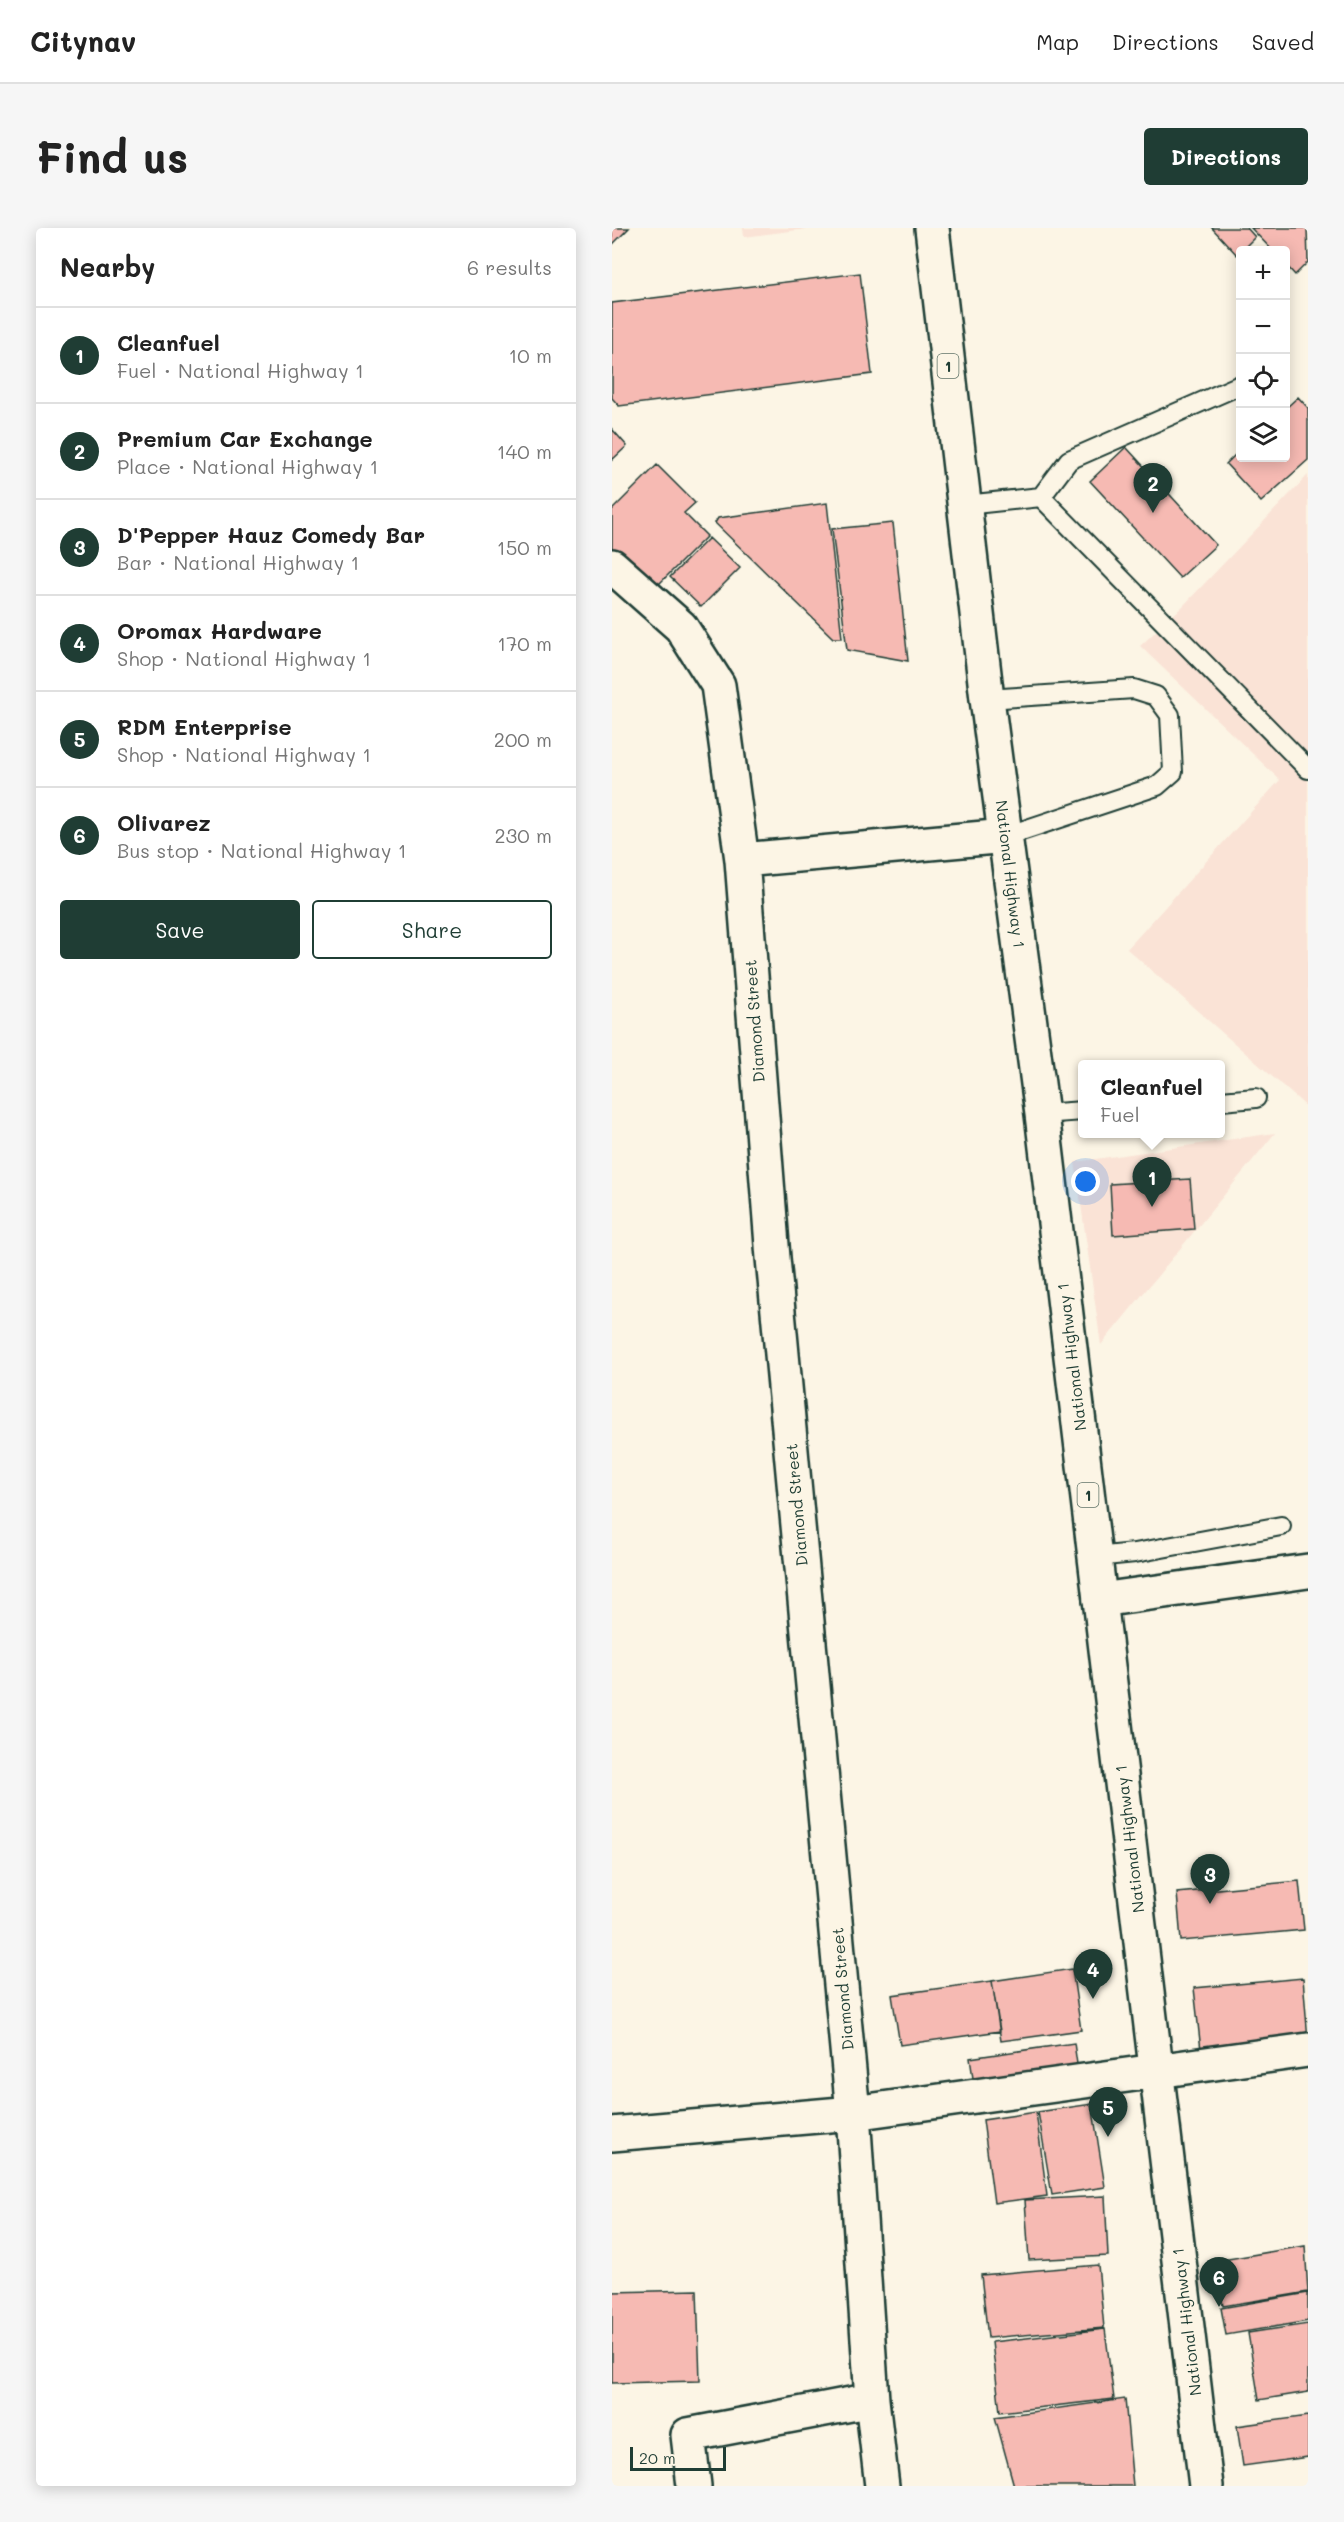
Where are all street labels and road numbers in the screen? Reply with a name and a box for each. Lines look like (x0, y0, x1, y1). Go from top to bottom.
road number: 1 (938, 354, 958, 378)
street label: National Highway 1 (992, 799, 1030, 949)
street label: Diamond Street (739, 959, 769, 1083)
street label: National Highway 1 (1052, 1282, 1090, 1432)
street label: Diamond Street (780, 1443, 812, 1567)
road number: 1 (1078, 1483, 1098, 1507)
street label: National Highway 1 (1110, 1764, 1148, 1914)
street label: Diamond Street (826, 1927, 858, 2051)
street label: National Highway 1 (1167, 2247, 1205, 2397)

